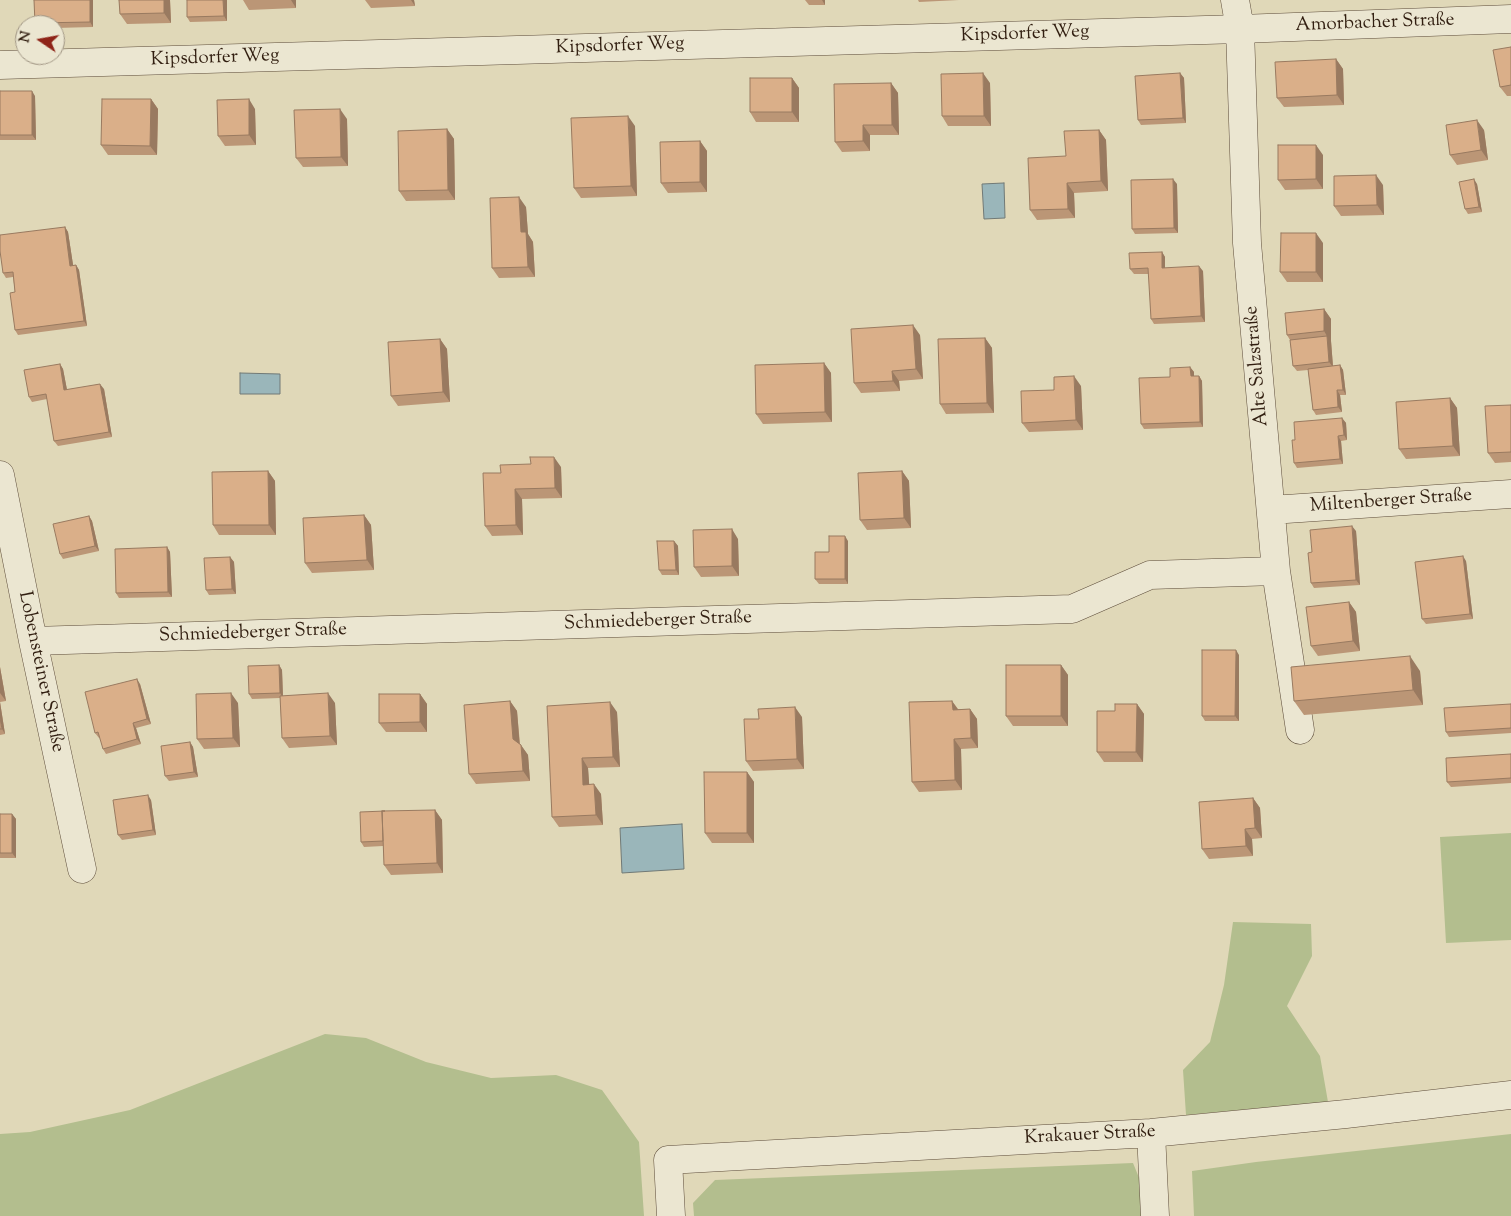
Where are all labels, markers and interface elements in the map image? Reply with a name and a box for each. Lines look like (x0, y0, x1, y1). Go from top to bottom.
street label: Amorbacher Straße (1295, 10, 1455, 38)
north arrow (15, 15, 65, 65)
street label: Kipsdorfer Weg (960, 21, 1090, 49)
text: N (15, 30, 37, 45)
street label: Kipsdorfer Weg (555, 33, 685, 61)
street label: Kipsdorfer Weg (150, 45, 280, 73)
street label: Alte Salzstraße (1241, 305, 1275, 427)
street label: Miltenberger Straße (1309, 485, 1473, 519)
street label: Lobensteiner Straße (12, 589, 68, 755)
street label: Schmiedeberger Straße (564, 607, 752, 637)
street label: Schmiedeberger Straße (159, 619, 347, 649)
street label: Krakauer Straße (1024, 1121, 1156, 1151)

